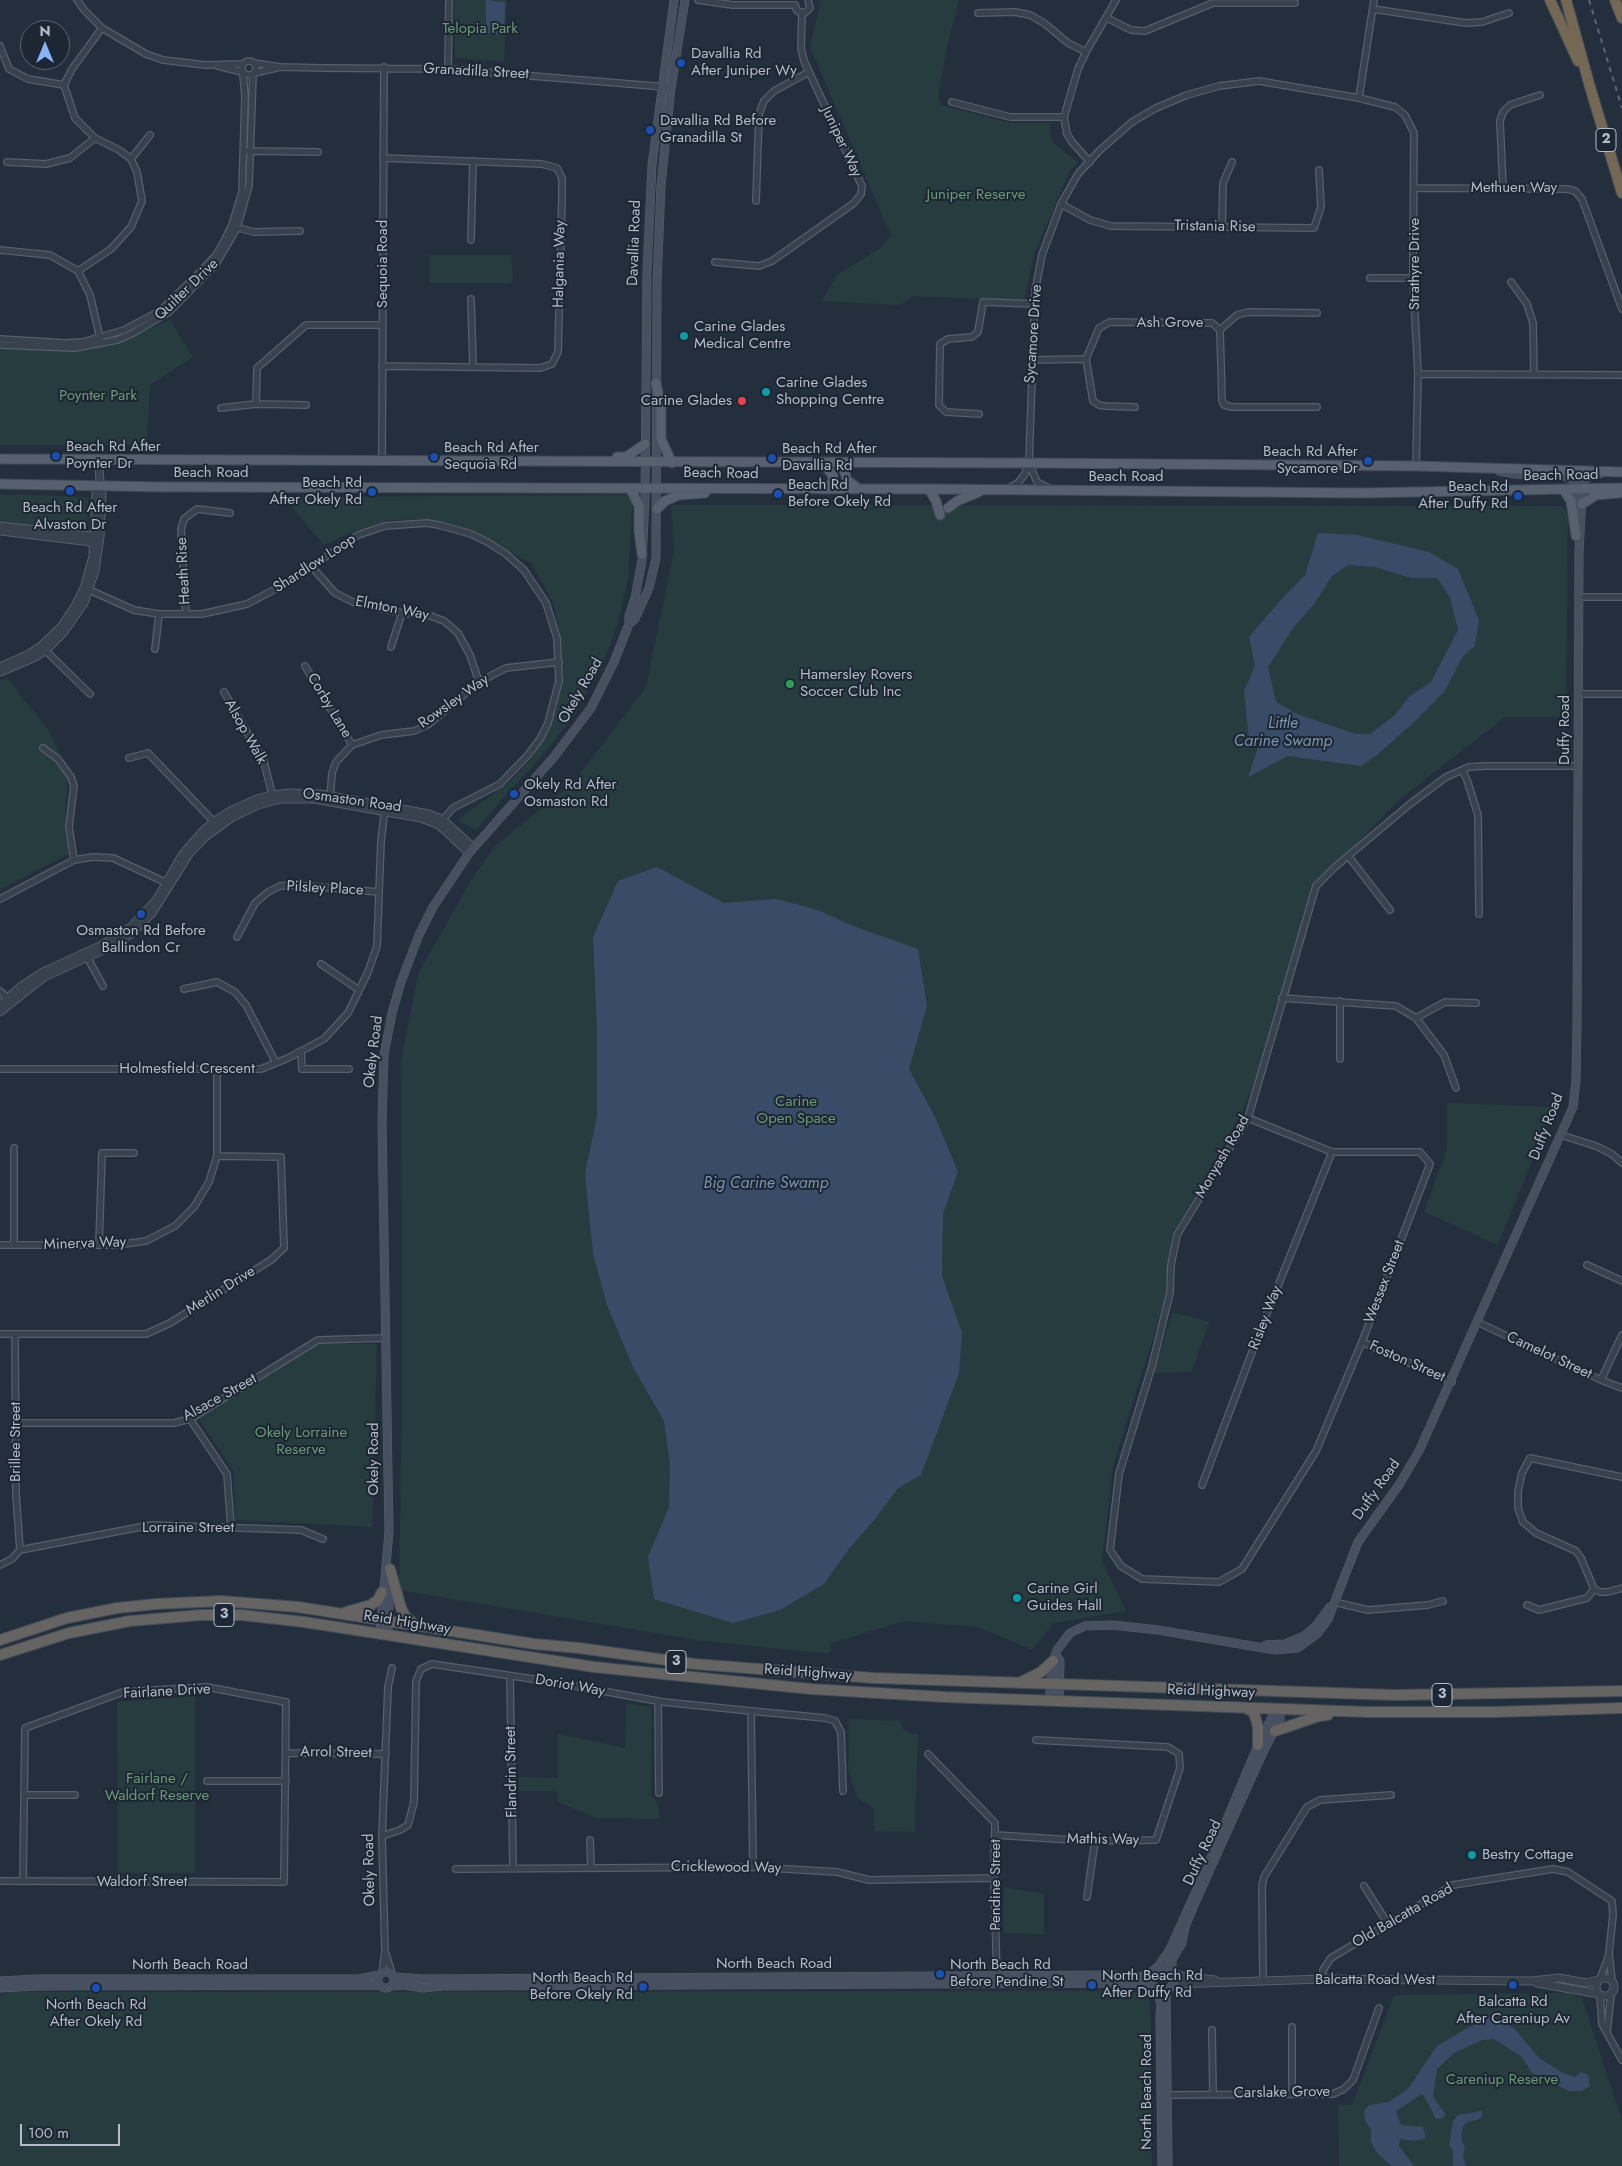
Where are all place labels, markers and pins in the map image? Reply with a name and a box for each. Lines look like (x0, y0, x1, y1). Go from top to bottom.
place label: Davallia Rd After Juniper Wy (691, 45, 797, 80)
marker: Davallia Rd After Juniper Wy (675, 57, 687, 69)
place label: Davallia Rd Before Granadilla St (660, 112, 776, 147)
marker: Davallia Rd Before Granadilla St (644, 124, 656, 136)
place label: Carine Glades Medical Centre (694, 318, 791, 353)
marker: Carine Glades Medical Centre (678, 330, 690, 342)
place label: Carine Glades Shopping Centre (776, 374, 884, 409)
marker: Carine Glades Shopping Centre (760, 386, 772, 398)
place label: Carine Glades (641, 392, 732, 410)
marker: Carine Glades (736, 395, 748, 407)
place label: Beach Rd After Poynter Dr (66, 438, 161, 473)
place label: Beach Rd After Sequoia Rd (444, 439, 539, 474)
place label: Beach Rd After Davallia Rd (782, 440, 877, 475)
place label: Beach Rd After Sycamore Dr (1263, 443, 1358, 478)
marker: Beach Rd After Poynter Dr (50, 450, 62, 462)
marker: Beach Rd After Sequoia Rd (428, 451, 440, 463)
marker: Beach Rd After Davallia Rd (766, 452, 778, 464)
marker: Beach Rd After Sycamore Dr (1362, 455, 1374, 467)
place label: Beach Rd After Okely Rd (269, 474, 362, 509)
place label: Beach Rd Before Okely Rd (788, 476, 891, 511)
place label: Beach Rd After Duffy Rd (1418, 478, 1508, 513)
marker: Beach Rd After Alvaston Dr (64, 485, 76, 497)
marker: Beach Rd After Okely Rd (366, 486, 378, 498)
marker: Beach Rd Before Okely Rd (772, 488, 784, 500)
marker: Beach Rd After Duffy Rd (1512, 490, 1524, 502)
place label: Beach Rd After Alvaston Dr (23, 499, 117, 534)
place label: Hamersley Rovers Soccer Club Inc (800, 666, 912, 701)
marker: Hamersley Rovers Soccer Club Inc (784, 678, 796, 690)
place label: Okely Rd After Osmaston Rd (524, 776, 617, 811)
marker: Okely Rd After Osmaston Rd (508, 788, 520, 800)
marker: Osmaston Rd Before Ballindon Cr (135, 908, 147, 920)
place label: Osmaston Rd Before Ballindon Cr (76, 922, 206, 957)
place label: Carine Girl Guides Hall (1027, 1580, 1102, 1615)
marker: Carine Girl Guides Hall (1011, 1592, 1023, 1604)
place label: Bestry Cottage (1482, 1846, 1574, 1864)
marker: Bestry Cottage (1466, 1849, 1478, 1861)
place label: North Beach Rd Before Pendine St (950, 1956, 1063, 1991)
place label: North Beach Rd After Duffy Rd (1102, 1967, 1203, 2002)
marker: North Beach Rd Before Pendine St (934, 1968, 946, 1980)
place label: North Beach Rd Before Okely Rd (530, 1969, 633, 2004)
marker: North Beach Rd After Duffy Rd (1086, 1979, 1098, 1991)
marker: Balcatta Rd After Careniup Av (1507, 1979, 1519, 1991)
marker: North Beach Rd Before Okely Rd (637, 1981, 649, 1993)
marker: North Beach Rd After Okely Rd (90, 1982, 102, 1994)
place label: Balcatta Rd After Careniup Av (1456, 1993, 1570, 2028)
place label: North Beach Rd After Okely Rd (46, 1996, 146, 2031)

